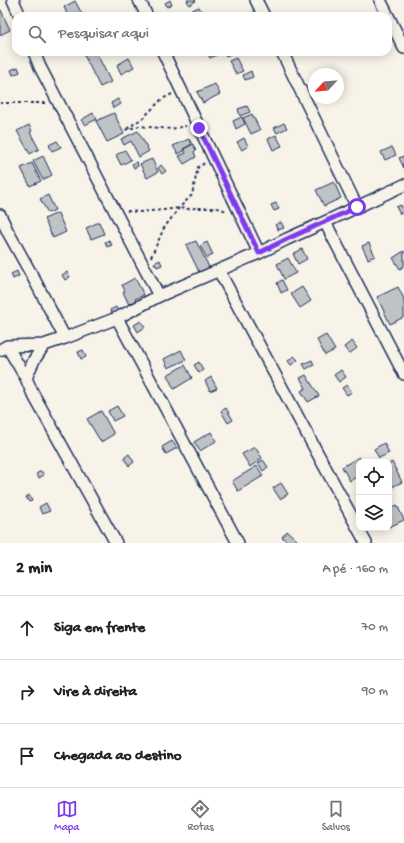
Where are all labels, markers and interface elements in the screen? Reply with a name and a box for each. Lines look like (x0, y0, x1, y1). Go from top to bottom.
search box (12, 12, 392, 56)
icon: search (26, 23, 48, 45)
text: Pesquisar aqui (58, 25, 149, 43)
north arrow (308, 68, 344, 104)
route end (190, 119, 208, 137)
route start (348, 198, 366, 216)
map controls (356, 459, 392, 531)
button: locate (356, 459, 392, 495)
button: layers (356, 495, 392, 531)
text: 2 min (16, 559, 52, 579)
text: A pé · 160 m (322, 562, 388, 577)
icon: ahead (16, 617, 38, 639)
text: Siga em frente (54, 619, 145, 637)
text: 70 m (362, 620, 388, 635)
icon: right (16, 681, 38, 703)
text: Vire à direita (54, 683, 137, 701)
text: 90 m (362, 684, 388, 699)
icon: arrive (16, 745, 38, 767)
text: Chegada ao destino (54, 747, 181, 765)
tab: Mapa (54, 798, 79, 834)
tab: Rotas (187, 798, 214, 834)
tab: Salvos (322, 798, 350, 834)

